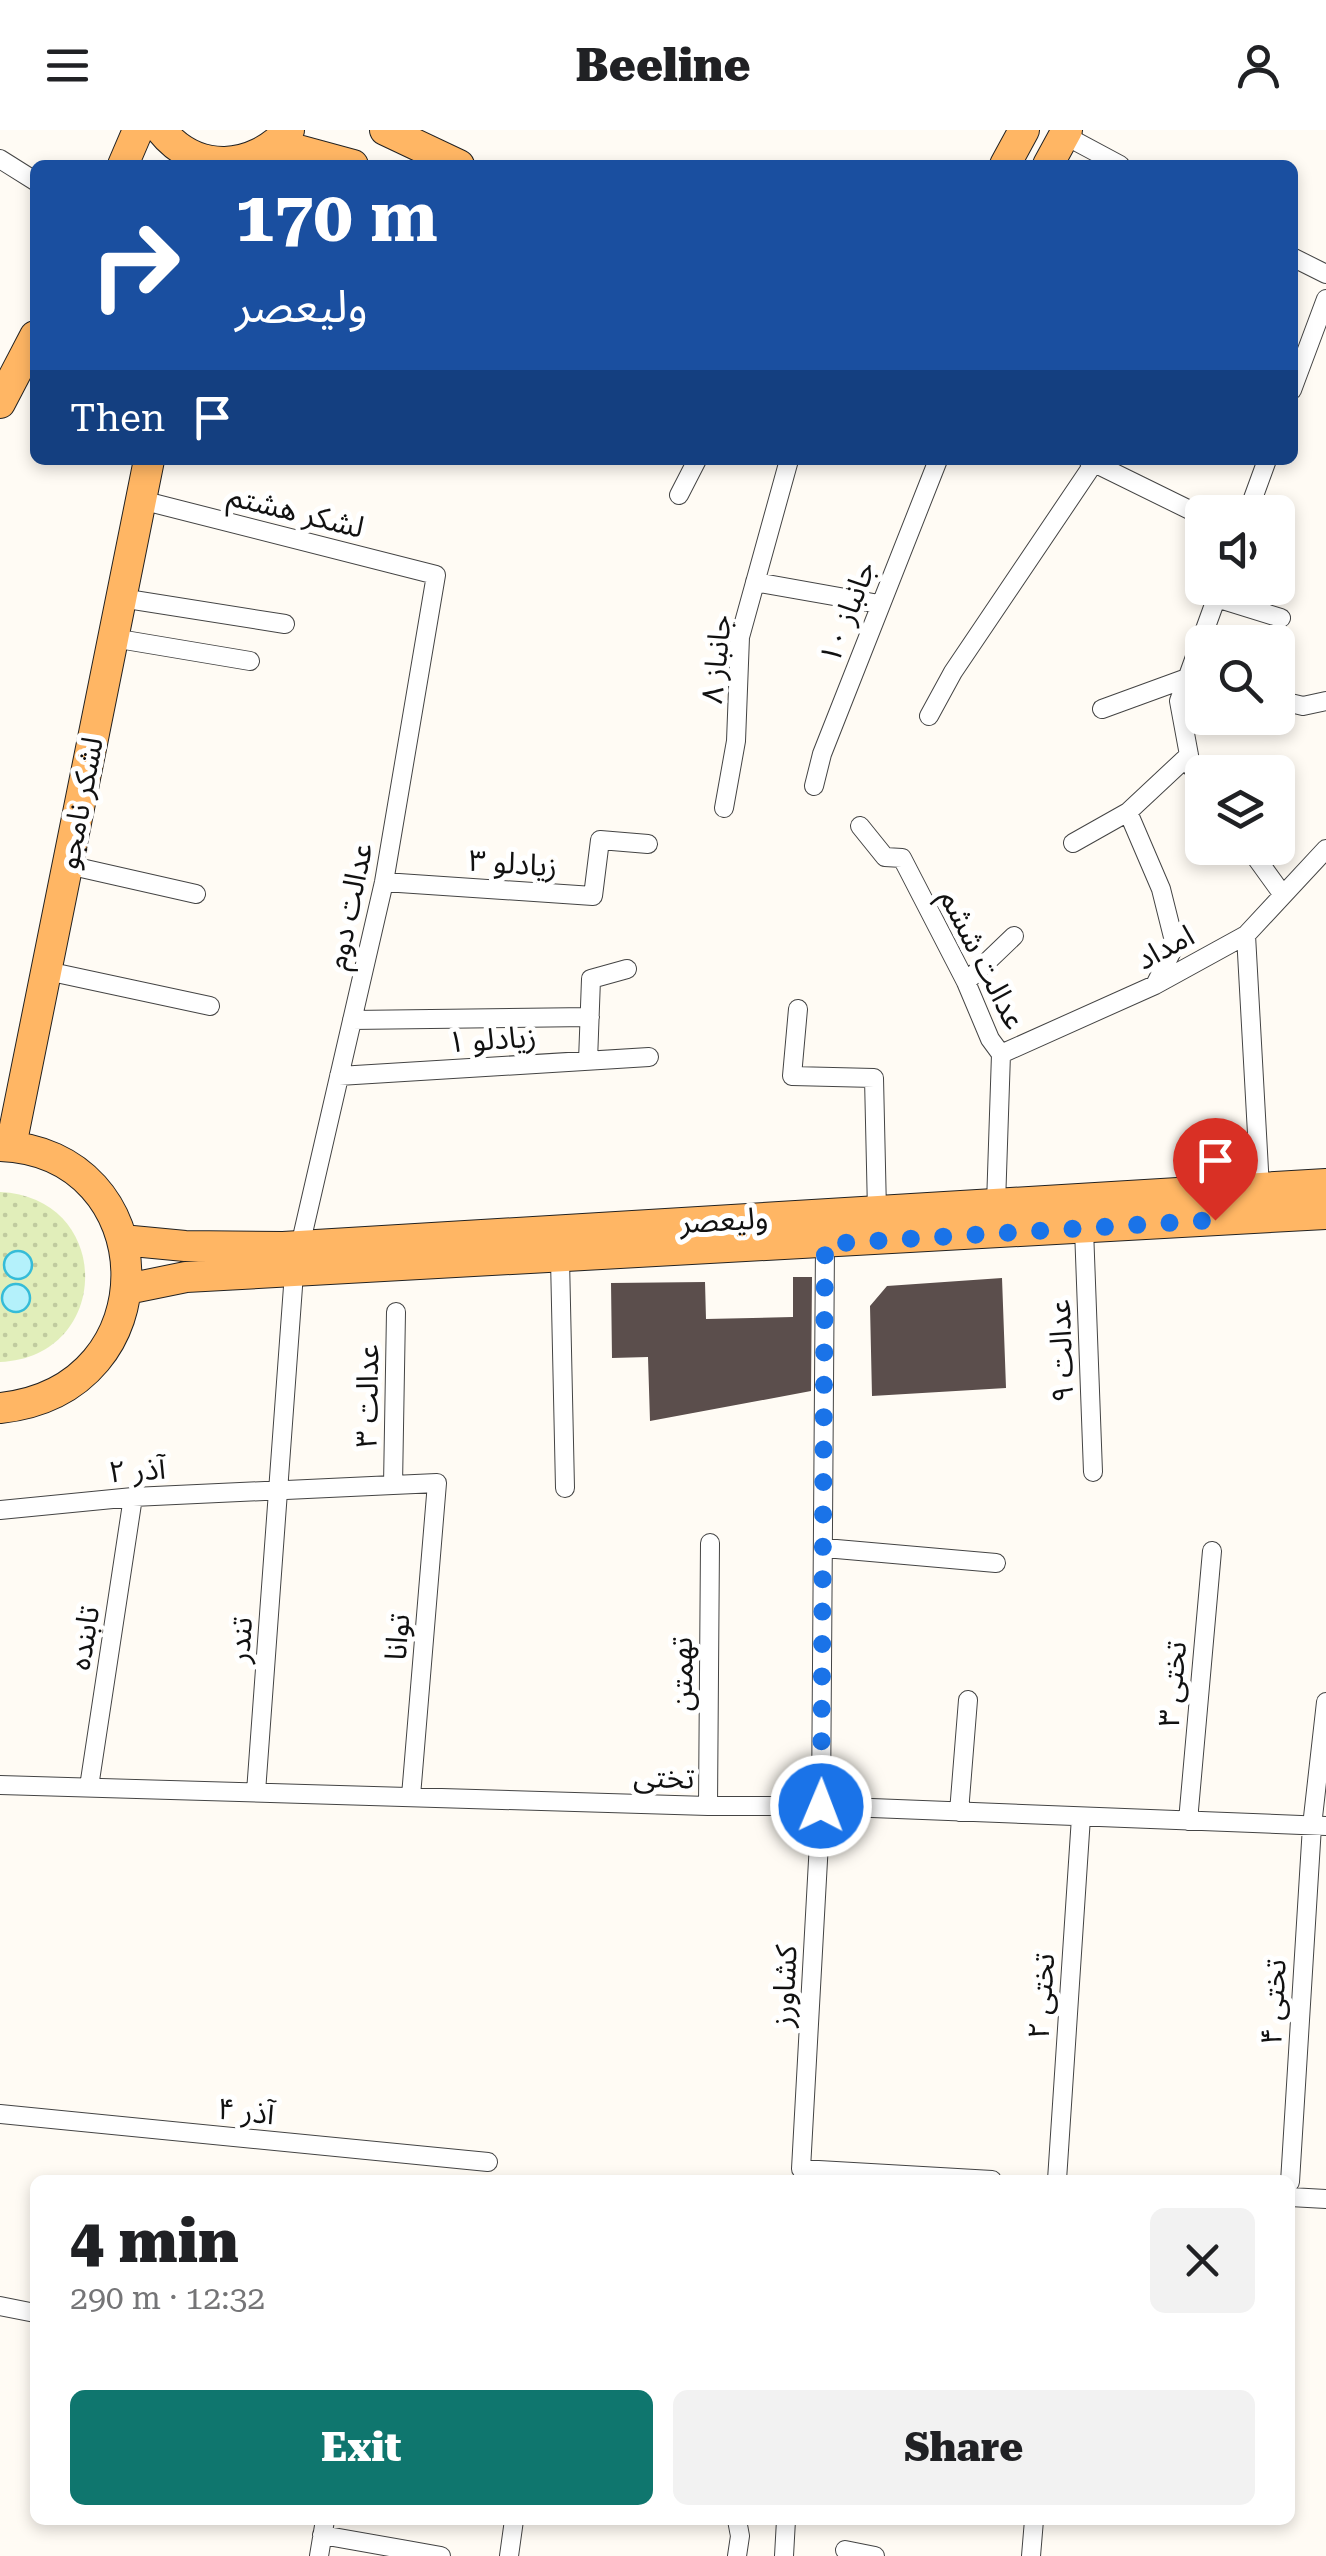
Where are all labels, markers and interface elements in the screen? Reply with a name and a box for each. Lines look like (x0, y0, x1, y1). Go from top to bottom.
icon: menu (40, 38, 95, 93)
icon: person (1231, 38, 1286, 93)
text: Beeline (575, 39, 751, 92)
text: 170 m (235, 176, 438, 258)
icon: right (70, 200, 200, 330)
text: ولیعصر (235, 280, 368, 333)
icon: arrive (185, 390, 240, 445)
text: Then (70, 396, 165, 440)
street label: لشکر هشتم (223, 477, 368, 551)
map controls (1185, 495, 1295, 865)
button: sound (1185, 495, 1295, 605)
street label: ۱۰ جانباز (812, 556, 882, 668)
street label: جانباز ۸ (694, 613, 738, 705)
button: search (1185, 625, 1295, 735)
street label: لشکر نامجو (50, 734, 110, 872)
button: layers (1185, 755, 1295, 865)
street label: عدالت دوم (319, 839, 384, 974)
street label: زیادلو ۳ (467, 842, 559, 884)
street label: عدالت ششم (928, 883, 1033, 1037)
street label: امداد (1130, 917, 1200, 977)
street label: زیادلو ۱ (446, 1018, 538, 1060)
pin (1173, 1118, 1258, 1221)
icon: arrive (1188, 1133, 1243, 1188)
street label: ولیعصر (678, 1200, 769, 1240)
street label: عدالت ۹ (1042, 1299, 1080, 1403)
street label: عدالت ۳ (349, 1344, 385, 1448)
street label: ۲ آذر (107, 1450, 168, 1489)
street label: تابنده (62, 1604, 106, 1672)
street label: توانا (378, 1612, 416, 1662)
street label: تندر (221, 1616, 259, 1665)
street label: تهمتن (664, 1637, 699, 1711)
street label: تختی ۳ (1151, 1640, 1193, 1728)
position arrow (769, 1754, 873, 1858)
street label: تختی (633, 1758, 695, 1796)
street label: کشاورز (764, 1943, 804, 2029)
street label: تختی ۲ (1021, 1952, 1061, 2040)
street label: تختی ۴ (1253, 1958, 1293, 2046)
street label: آذر ۴ (216, 2091, 277, 2132)
text: 4 min (70, 2206, 239, 2277)
button: close (1150, 2208, 1255, 2313)
text: 290 m · 12:32 (70, 2279, 265, 2317)
button: Exit (70, 2390, 653, 2505)
button: Share (673, 2390, 1255, 2505)

